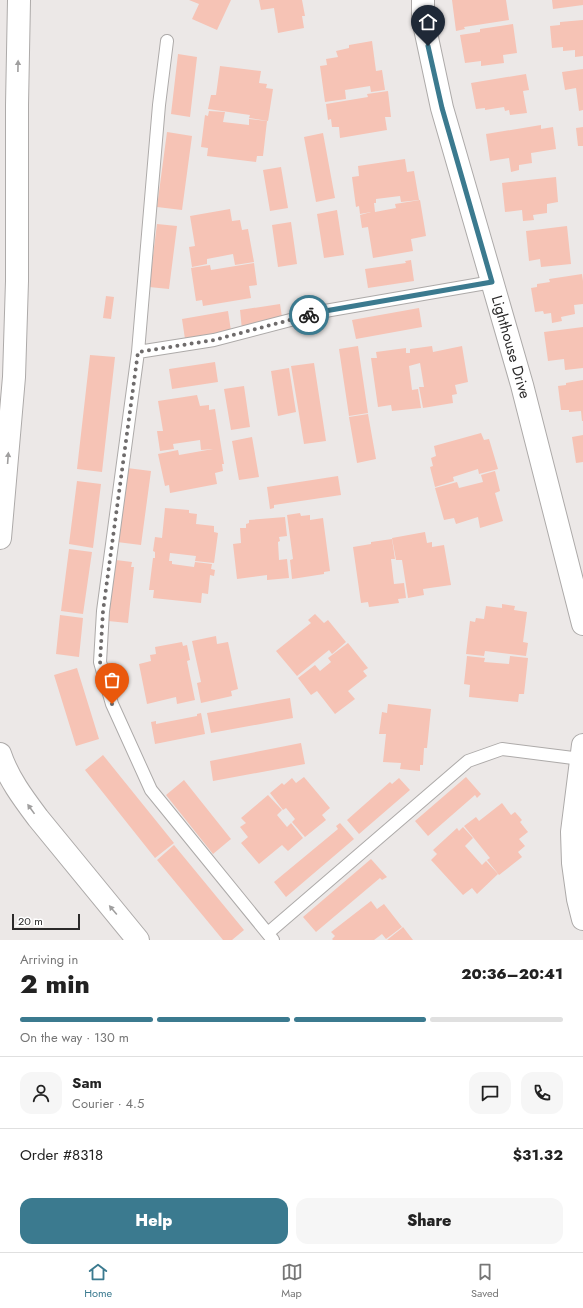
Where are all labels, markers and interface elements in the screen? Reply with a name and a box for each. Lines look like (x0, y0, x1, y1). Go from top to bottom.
pin (411, 5, 445, 46)
icon: home (417, 11, 439, 33)
one-way arrow (15, 59, 21, 72)
street label: Lighthouse Drive (486, 293, 536, 401)
courier (289, 295, 329, 335)
icon: bike (298, 304, 320, 326)
one-way arrow (4, 452, 11, 464)
pin (95, 663, 129, 704)
icon: bag (101, 669, 123, 691)
one-way arrow (27, 804, 35, 815)
one-way arrow (109, 905, 118, 915)
scale bar (12, 912, 80, 931)
text: 20 m (18, 913, 43, 929)
text: Arriving in (20, 950, 78, 969)
text: 20:36–20:41 (461, 963, 563, 985)
text: 2 min (20, 965, 90, 1003)
text: On the way · 130 m (20, 1028, 129, 1047)
button: person (20, 1072, 62, 1114)
text: Sam (72, 1072, 102, 1094)
button: chat (469, 1072, 511, 1114)
button: phone (521, 1072, 563, 1114)
text: Courier · 4.5 (72, 1094, 144, 1113)
text: Order #8318 (20, 1144, 103, 1166)
text: $31.32 (513, 1144, 563, 1166)
button: Help (20, 1198, 288, 1244)
button: Share (296, 1198, 563, 1244)
tab: Home (84, 1261, 112, 1301)
tab: Map (281, 1261, 303, 1301)
tab: Saved (471, 1261, 499, 1301)

